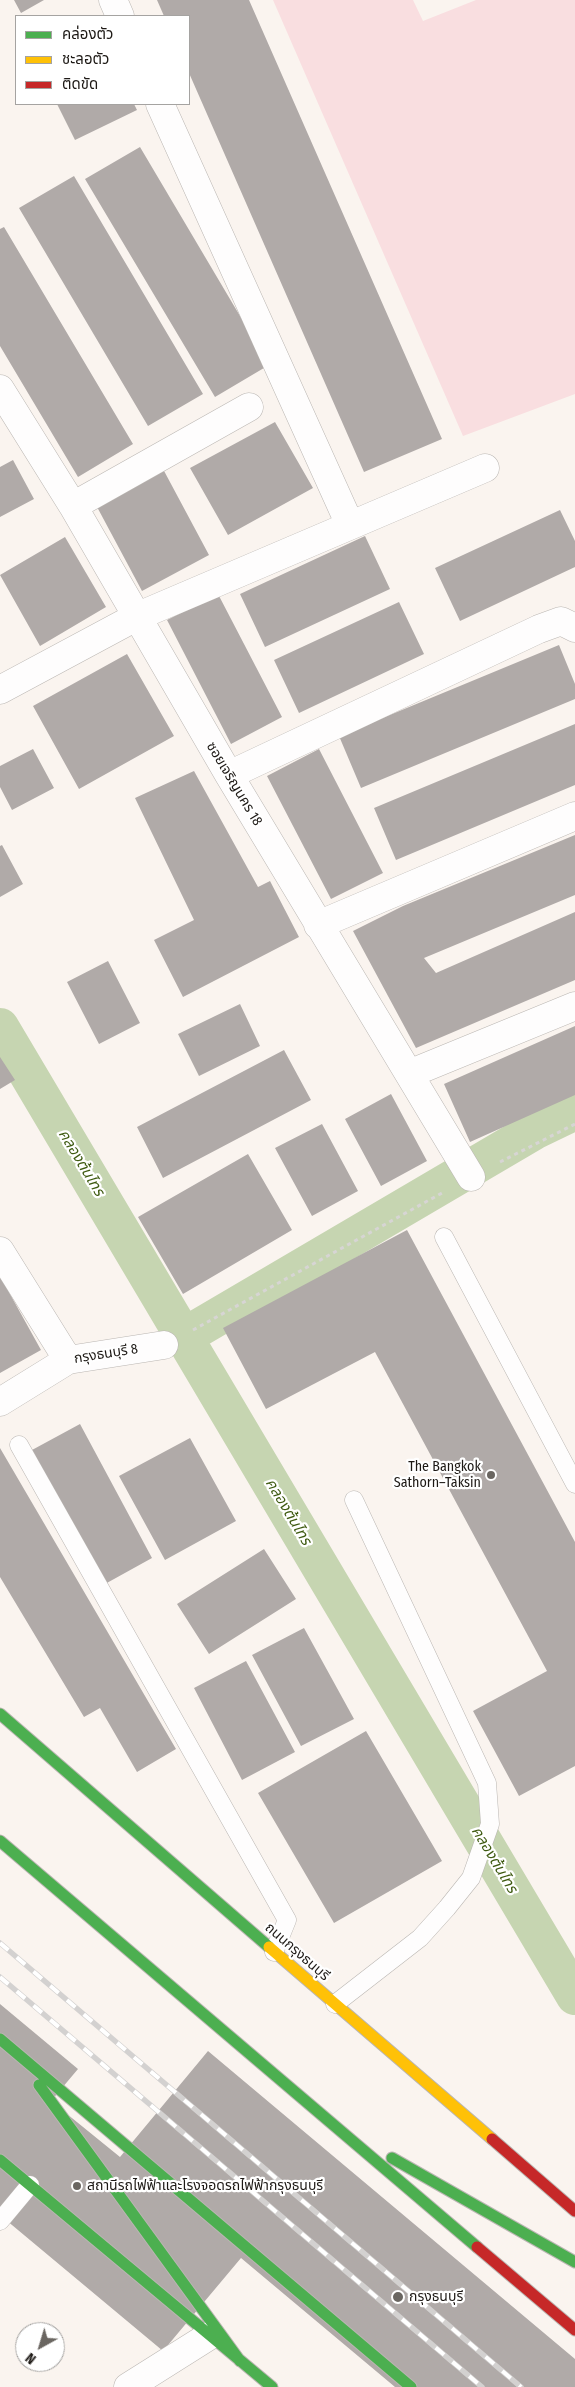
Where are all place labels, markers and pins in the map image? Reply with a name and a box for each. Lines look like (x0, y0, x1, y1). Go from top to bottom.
place label: The Bangkok Sathorn–Taksin (394, 1459, 481, 1491)
marker: The Bangkok Sathorn–Taksin (485, 1469, 497, 1481)
place label: สถานีรถไฟฟ้าและโรงจอดรถไฟฟ้ากรุงธนบุรี (87, 2178, 323, 2194)
marker: สถานีรถไฟฟ้าและโรงจอดรถไฟฟ้ากรุงธนบุรี (71, 2180, 83, 2192)
place label: กรุงธนบุรี (409, 2289, 463, 2305)
marker: กรุงธนบุรี (391, 2290, 405, 2304)

